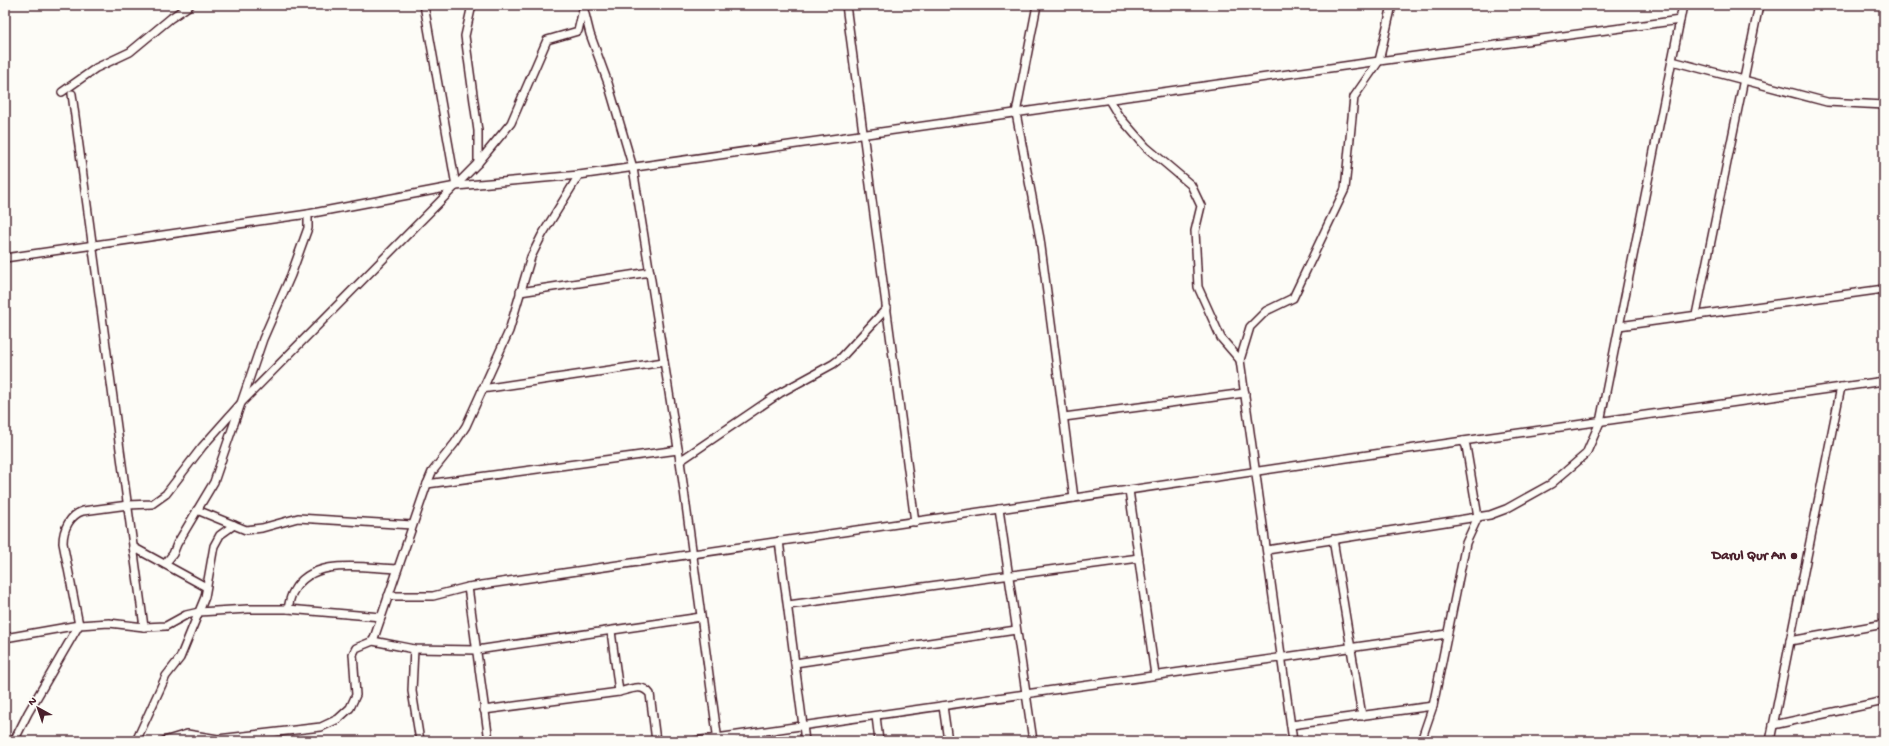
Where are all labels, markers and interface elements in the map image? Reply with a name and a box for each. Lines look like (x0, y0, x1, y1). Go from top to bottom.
place label: Darul Qur An (1710, 548, 1786, 565)
marker: Darul Qur An (1789, 551, 1799, 561)
north arrow (18, 688, 58, 728)
text: N (26, 695, 39, 709)

